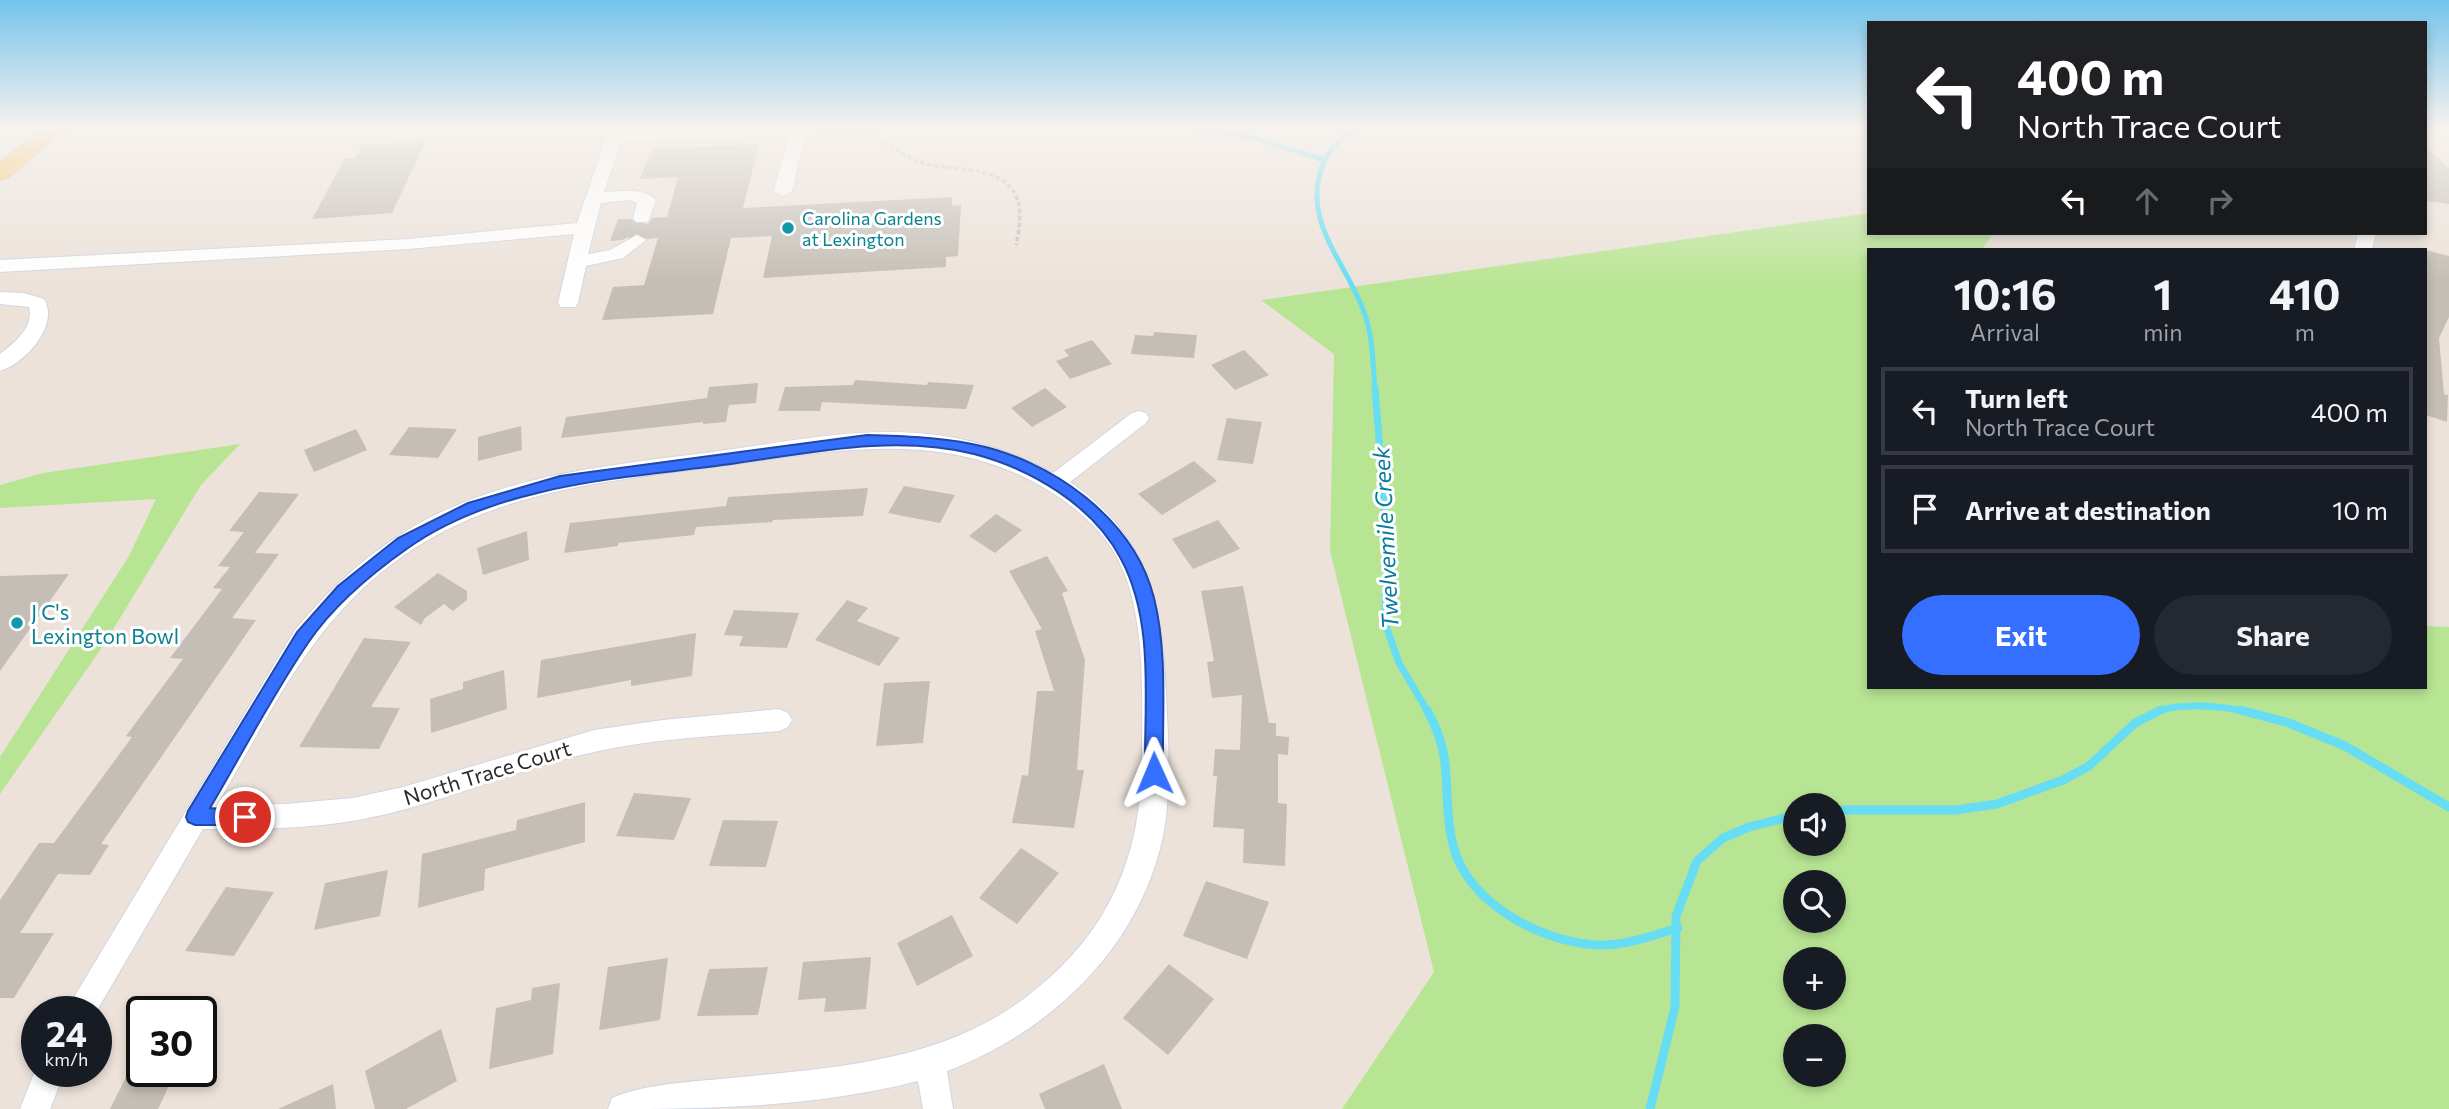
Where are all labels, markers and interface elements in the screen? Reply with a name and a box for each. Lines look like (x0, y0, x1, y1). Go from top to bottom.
text: 400 m (2017, 45, 2164, 105)
icon: left (1902, 49, 1993, 140)
text: North Trace Court (2017, 105, 2281, 145)
icon: left (2055, 182, 2093, 220)
icon: ahead (2128, 182, 2166, 220)
icon: right (2201, 182, 2239, 220)
place label: Carolina Gardens at Lexington (802, 207, 942, 250)
marker: Carolina Gardens at Lexington (780, 220, 796, 236)
text: 10:16 (1954, 267, 2057, 319)
text: 1 (2153, 267, 2172, 319)
text: 410 (2269, 267, 2340, 319)
text: Arrival (1970, 318, 2040, 346)
text: min (2143, 318, 2182, 346)
text: m (2295, 318, 2315, 346)
text: Turn left (1965, 382, 2068, 413)
icon: left (1906, 392, 1944, 430)
text: 400 m (2311, 396, 2388, 427)
text: North Trace Court (1965, 413, 2155, 441)
water label: Twelvemile Creek (1366, 445, 1404, 630)
icon: arrive (1906, 490, 1944, 528)
text: Arrive at destination (1965, 494, 2211, 525)
text: 10 m (2332, 494, 2388, 525)
button: Exit (1902, 595, 2140, 675)
button: Share (2154, 595, 2392, 675)
place label: J C's Lexington Bowl (31, 599, 179, 648)
marker: J C's Lexington Bowl (9, 615, 25, 631)
street label: North Trace Court (400, 735, 574, 809)
position arrow (1117, 736, 1191, 810)
pin (215, 787, 275, 847)
map controls (1783, 793, 1846, 1087)
button: sound (1783, 793, 1846, 856)
icon: arrive (226, 798, 264, 836)
button: search (1783, 870, 1846, 933)
button: + (1783, 947, 1846, 1010)
speed limit sign: 30 (126, 996, 217, 1087)
text: 24 (46, 1011, 87, 1054)
button: − (1783, 1024, 1846, 1087)
text: km/h (45, 1048, 88, 1070)

